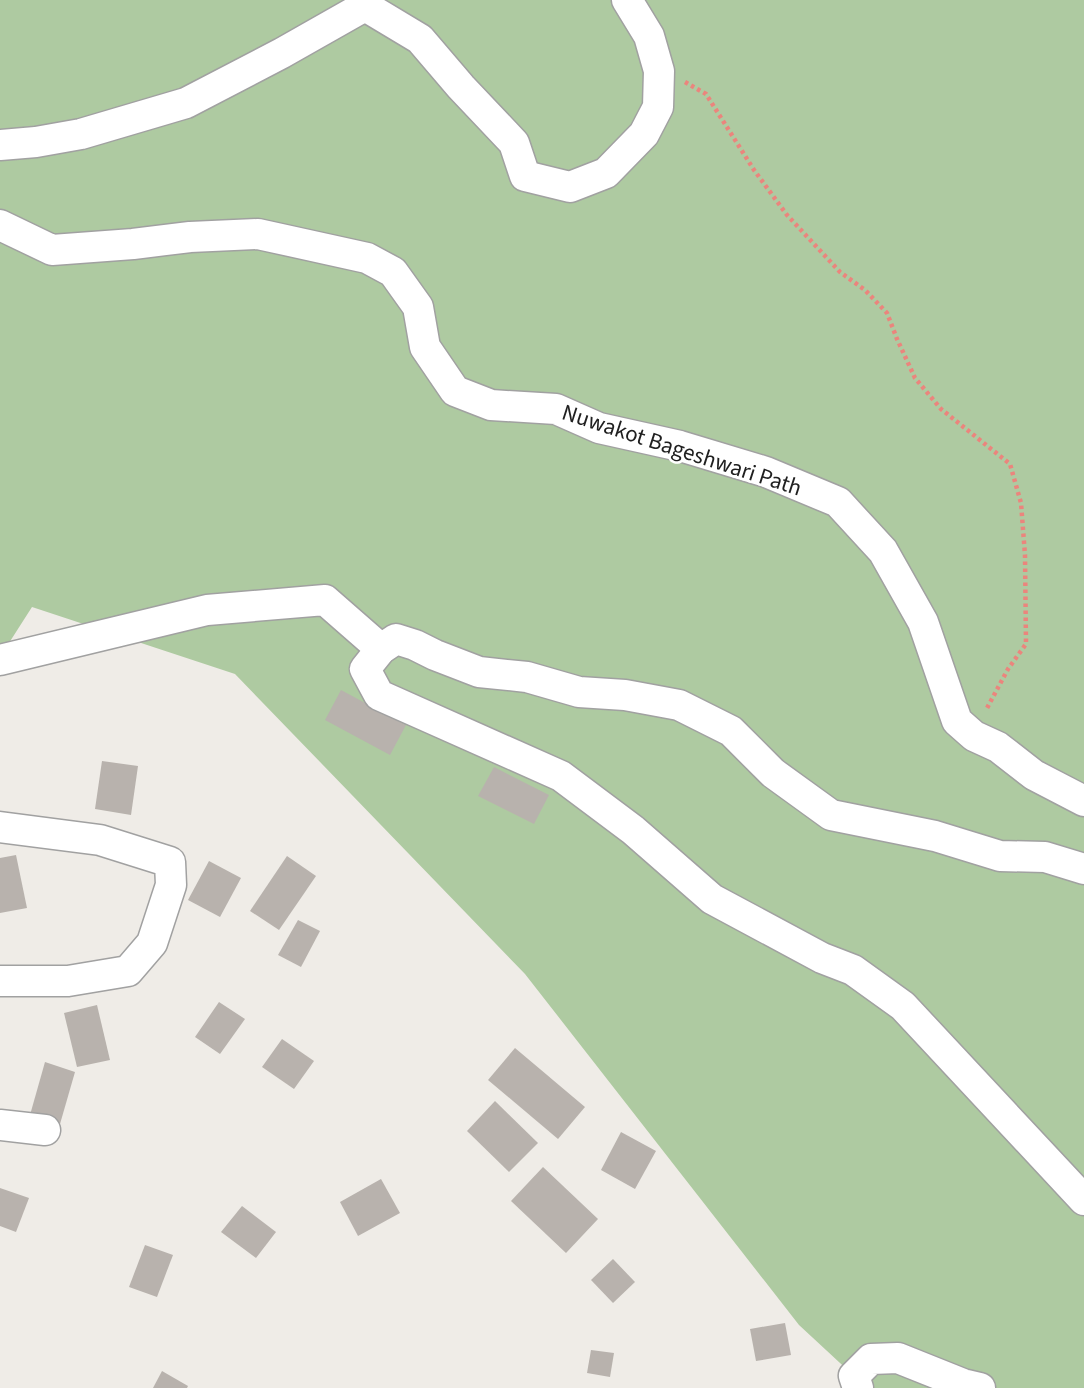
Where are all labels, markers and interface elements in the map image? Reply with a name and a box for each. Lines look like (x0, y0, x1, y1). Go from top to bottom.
street label: Nuwakot Bageshwari Path (558, 396, 806, 504)

